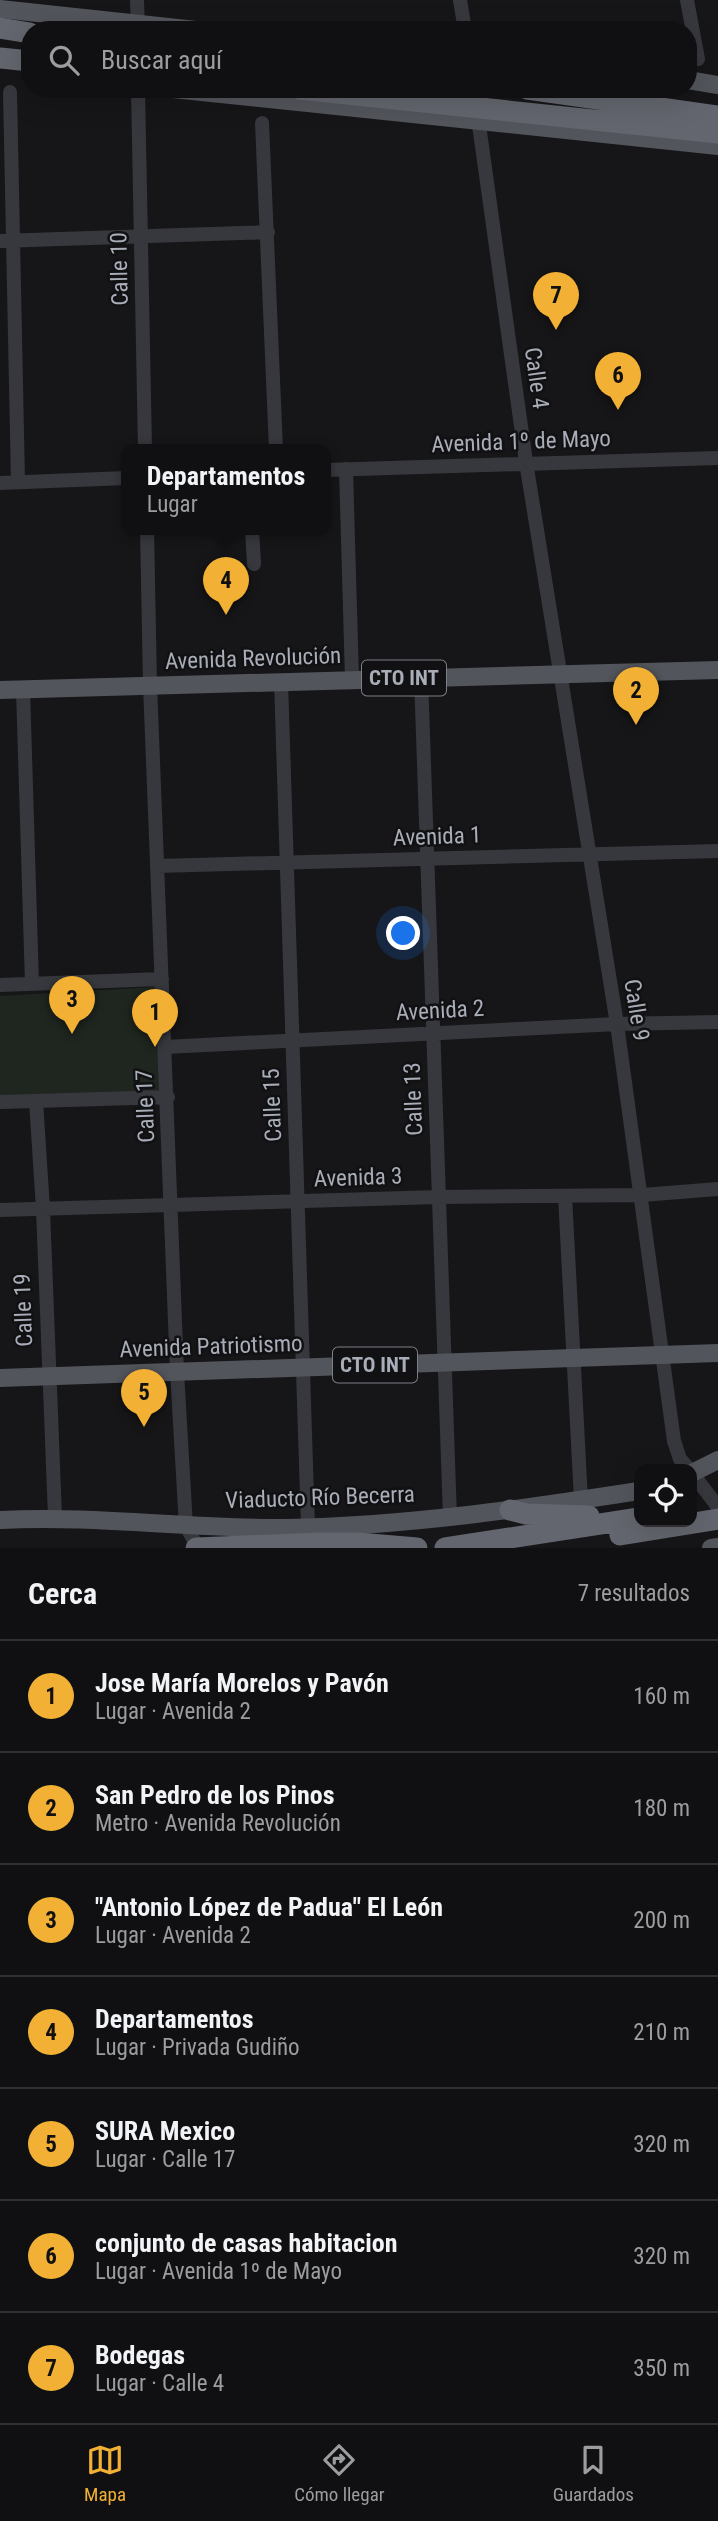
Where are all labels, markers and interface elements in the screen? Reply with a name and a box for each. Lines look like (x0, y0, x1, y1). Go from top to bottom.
search box (21, 21, 697, 98)
icon: search (45, 41, 83, 79)
text: Buscar aquí (101, 45, 222, 75)
street label: Calle 10 (105, 232, 134, 306)
pin: 7 (533, 272, 579, 330)
street label: Calle 4 (519, 345, 554, 411)
pin: 6 (595, 352, 641, 410)
street label: Avenida 1º de Mayo (431, 425, 611, 458)
popup (121, 444, 331, 535)
text: Departamentos (147, 461, 305, 491)
text: Lugar (147, 491, 198, 518)
pin: 4 (203, 557, 249, 615)
street label: Avenida Revolución (164, 642, 342, 675)
road number: CTO INT (362, 660, 446, 696)
pin: 2 (613, 667, 659, 725)
street label: Avenida 1 (392, 821, 482, 852)
your location (386, 916, 420, 950)
pin: 3 (49, 976, 95, 1034)
street label: Calle 9 (618, 977, 655, 1043)
pin: 1 (132, 989, 178, 1047)
street label: Avenida 2 (395, 995, 485, 1026)
street label: Calle 13 (399, 1062, 428, 1136)
street label: Calle 15 (258, 1068, 287, 1142)
street label: Calle 17 (131, 1069, 160, 1143)
street label: Avenida 3 (313, 1162, 403, 1193)
street label: Calle 19 (9, 1273, 38, 1347)
street label: Avenida Patriotismo (119, 1330, 303, 1363)
road number: CTO INT (333, 1348, 417, 1382)
pin: 5 (121, 1369, 167, 1427)
map controls (634, 1464, 697, 1527)
button: locate (634, 1464, 697, 1527)
street label: Viaducto Río Becerra (225, 1481, 415, 1514)
text: Cerca (28, 1576, 97, 1611)
text: 7 resultados (578, 1580, 690, 1607)
text: Jose María Morelos y Pavón (95, 1668, 389, 1698)
text: 1 (45, 1683, 57, 1710)
text: 160 m (633, 1683, 690, 1710)
text: Lugar · Avenida 2 (95, 1698, 251, 1725)
text: San Pedro de los Pinos (95, 1780, 335, 1810)
text: 2 (45, 1795, 57, 1822)
text: 180 m (633, 1795, 690, 1822)
text: Metro · Avenida Revolución (95, 1810, 341, 1837)
text: "Antonio López de Padua" El León (95, 1892, 443, 1922)
text: 3 (45, 1907, 57, 1934)
text: 200 m (633, 1907, 690, 1934)
text: Lugar · Avenida 2 (95, 1922, 251, 1949)
text: Departamentos (95, 2004, 254, 2034)
text: 4 (45, 2019, 57, 2046)
text: 210 m (633, 2019, 690, 2046)
text: Lugar · Privada Gudiño (95, 2034, 300, 2061)
text: SURA Mexico (95, 2116, 235, 2146)
text: 5 (45, 2131, 57, 2158)
text: 320 m (633, 2131, 690, 2158)
text: Lugar · Calle 17 (95, 2146, 235, 2173)
text: conjunto de casas habitacion (95, 2228, 398, 2258)
text: 6 (45, 2243, 57, 2270)
text: 320 m (633, 2243, 690, 2270)
text: Lugar · Avenida 1º de Mayo (95, 2258, 342, 2285)
text: Bodegas (95, 2340, 185, 2370)
text: 7 (45, 2355, 57, 2382)
text: 350 m (633, 2355, 690, 2382)
text: Lugar · Calle 4 (95, 2370, 224, 2397)
tab: Mapa (84, 2441, 126, 2506)
tab: Cómo llegar (294, 2441, 385, 2506)
tab: Guardados (553, 2441, 634, 2506)

